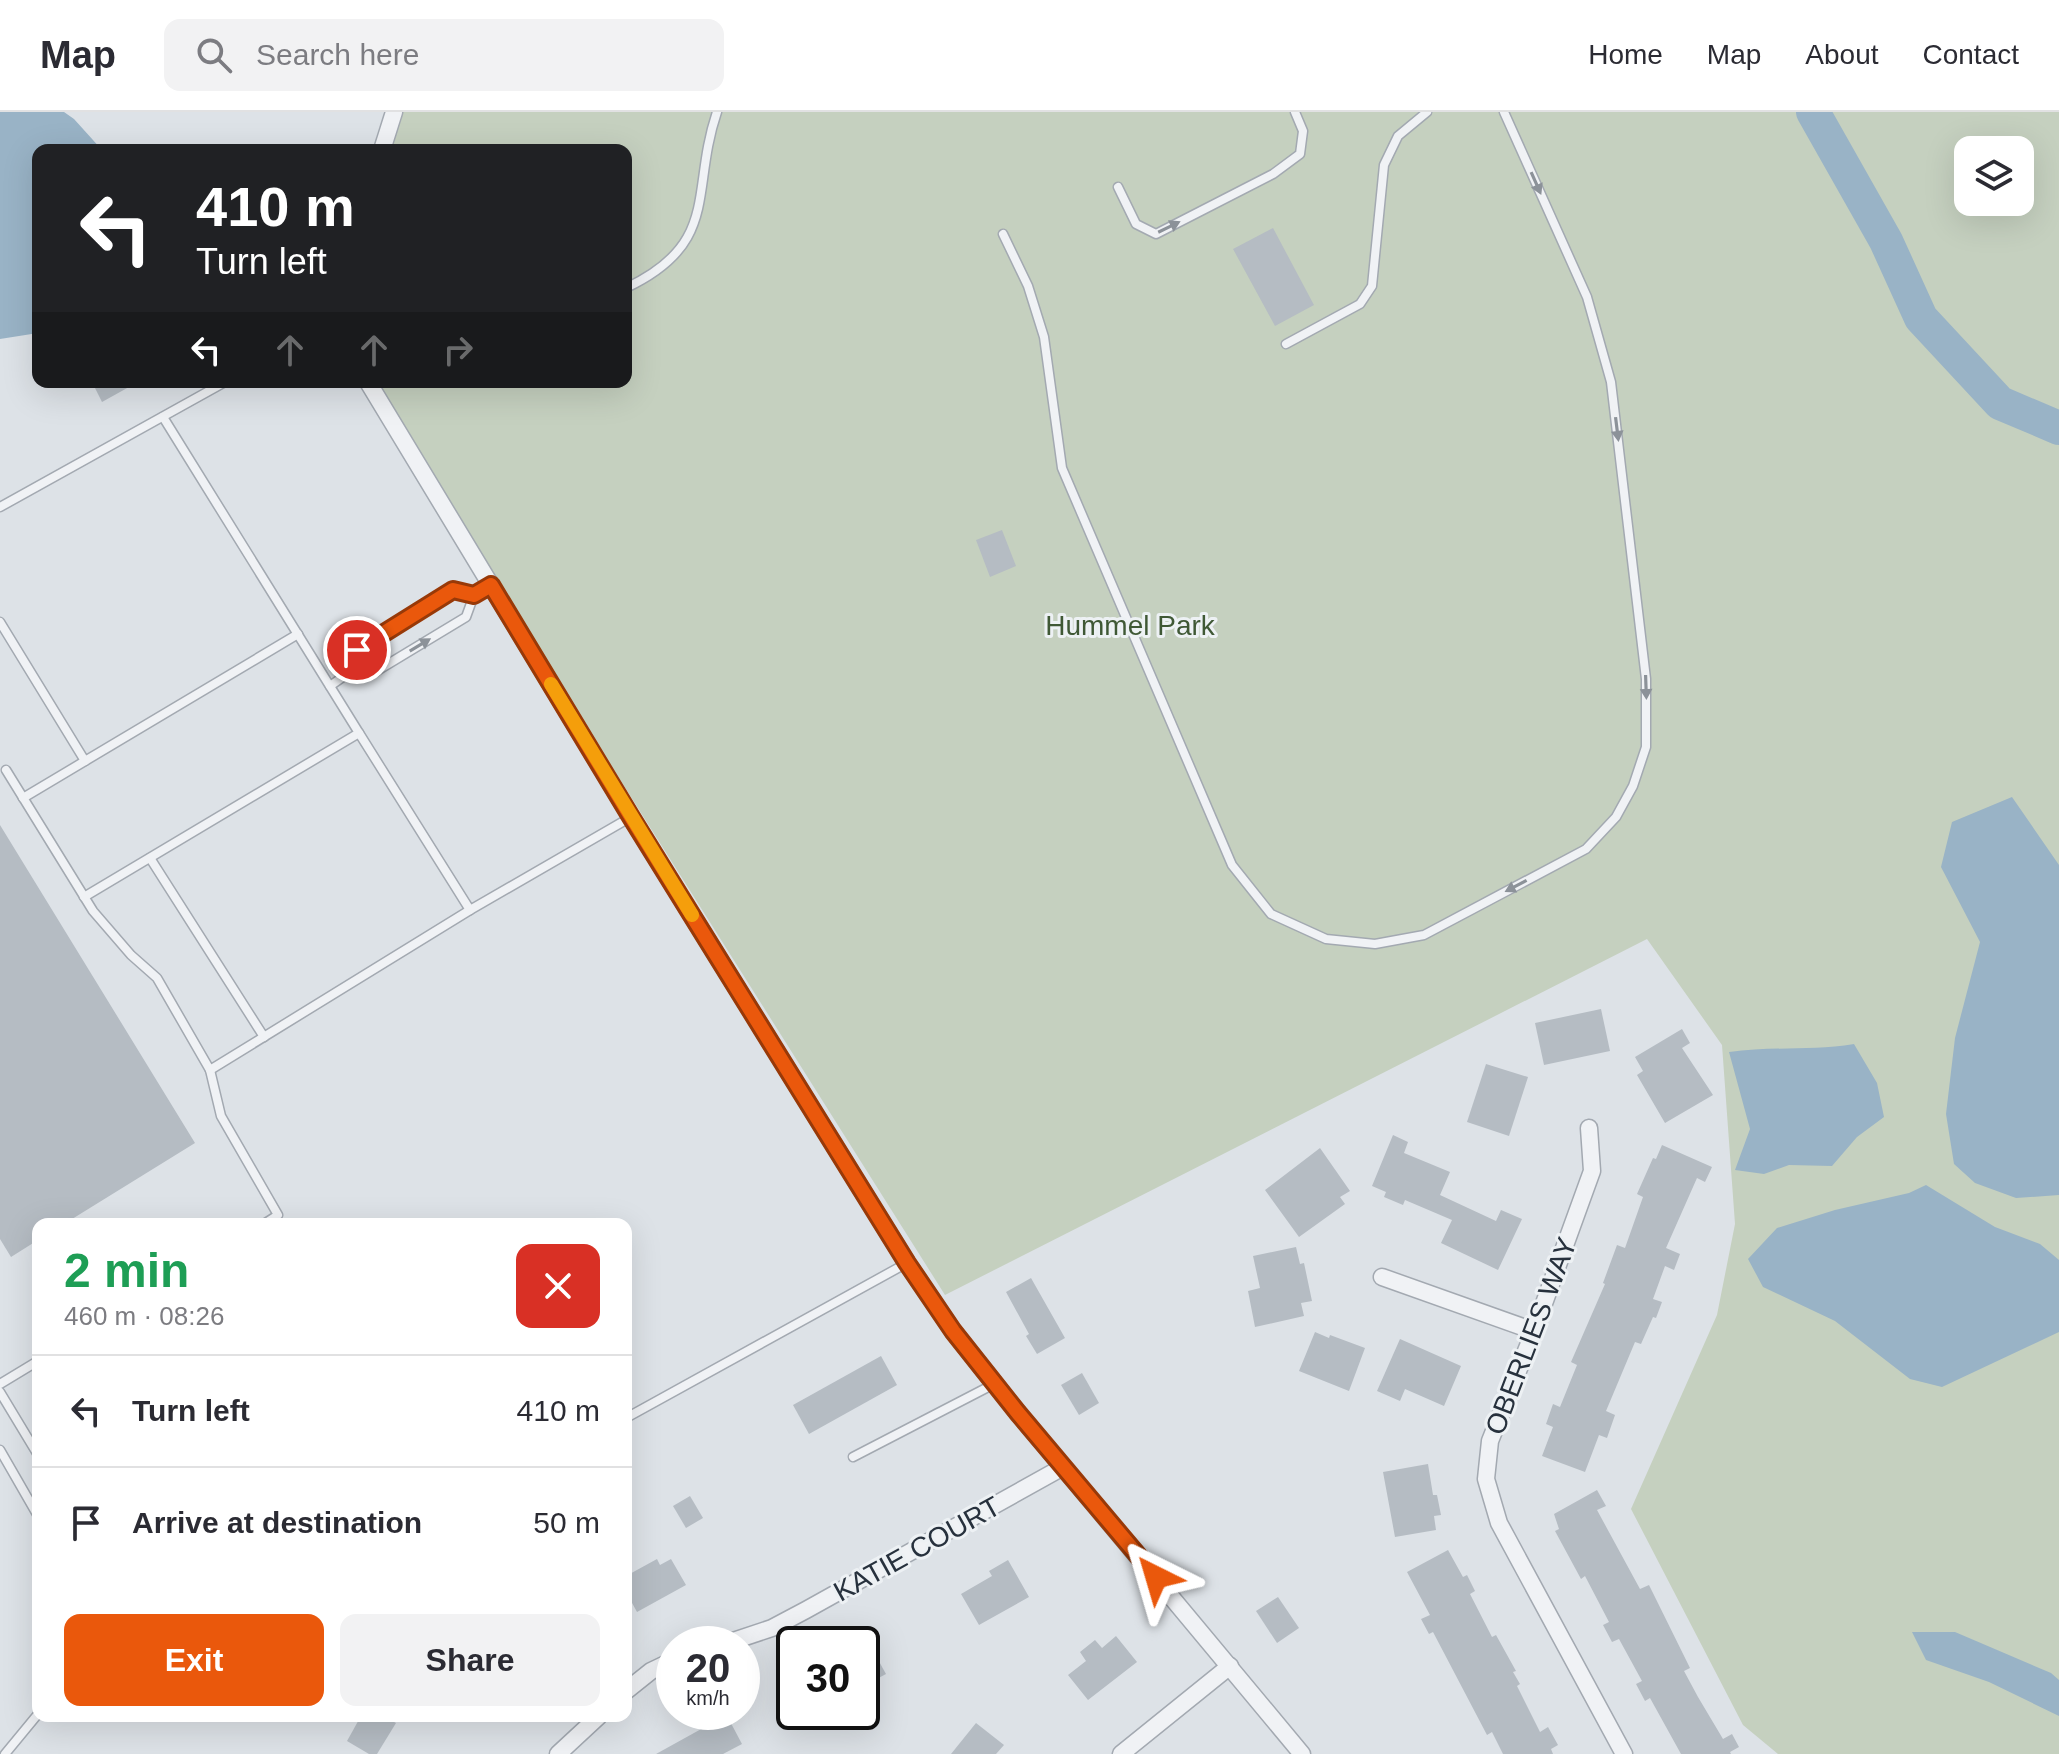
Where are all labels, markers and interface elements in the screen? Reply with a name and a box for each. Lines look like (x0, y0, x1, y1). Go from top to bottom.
search box (164, 19, 724, 91)
icon: search (192, 33, 236, 77)
text: Map (40, 34, 116, 76)
text: Search here (256, 38, 419, 71)
text: Home (1588, 39, 1663, 70)
text: Map (1707, 39, 1761, 70)
text: About (1805, 39, 1879, 70)
text: Contact (1923, 39, 2019, 70)
map controls (1954, 136, 2034, 216)
button: layers (1954, 136, 2034, 216)
one-way arrow (1529, 171, 1543, 195)
text: 410 m (196, 175, 355, 238)
icon: left (64, 176, 168, 280)
one-way arrow (1158, 220, 1181, 234)
text: Turn left (196, 241, 327, 282)
icon: left (184, 328, 228, 372)
icon: ahead (268, 328, 312, 372)
icon: ahead (352, 328, 396, 372)
icon: right (436, 328, 480, 372)
one-way arrow (1611, 417, 1624, 442)
park label: Hummel Park (1045, 610, 1216, 641)
pin (323, 616, 391, 684)
icon: arrive (335, 628, 379, 672)
one-way arrow (409, 638, 431, 652)
one-way arrow (1639, 675, 1652, 700)
one-way arrow (1505, 879, 1527, 893)
street label: OBERLIES WAY (1479, 1233, 1583, 1439)
text: 2 min (64, 1244, 189, 1297)
button: close (516, 1244, 600, 1328)
text: 460 m · 08:26 (64, 1301, 224, 1331)
icon: left (64, 1389, 108, 1433)
text: Turn left (132, 1394, 250, 1427)
text: 410 m (517, 1394, 600, 1427)
street label: KATIE COURT (828, 1490, 1006, 1608)
icon: arrive (64, 1501, 108, 1545)
text: Arrive at destination (132, 1506, 422, 1539)
text: 50 m (533, 1506, 600, 1539)
position arrow (1114, 1535, 1198, 1619)
button: Exit (64, 1614, 324, 1706)
button: Share (340, 1614, 600, 1706)
speed limit sign: 30 (776, 1626, 880, 1730)
text: 20 (686, 1646, 730, 1690)
text: km/h (686, 1687, 730, 1709)

